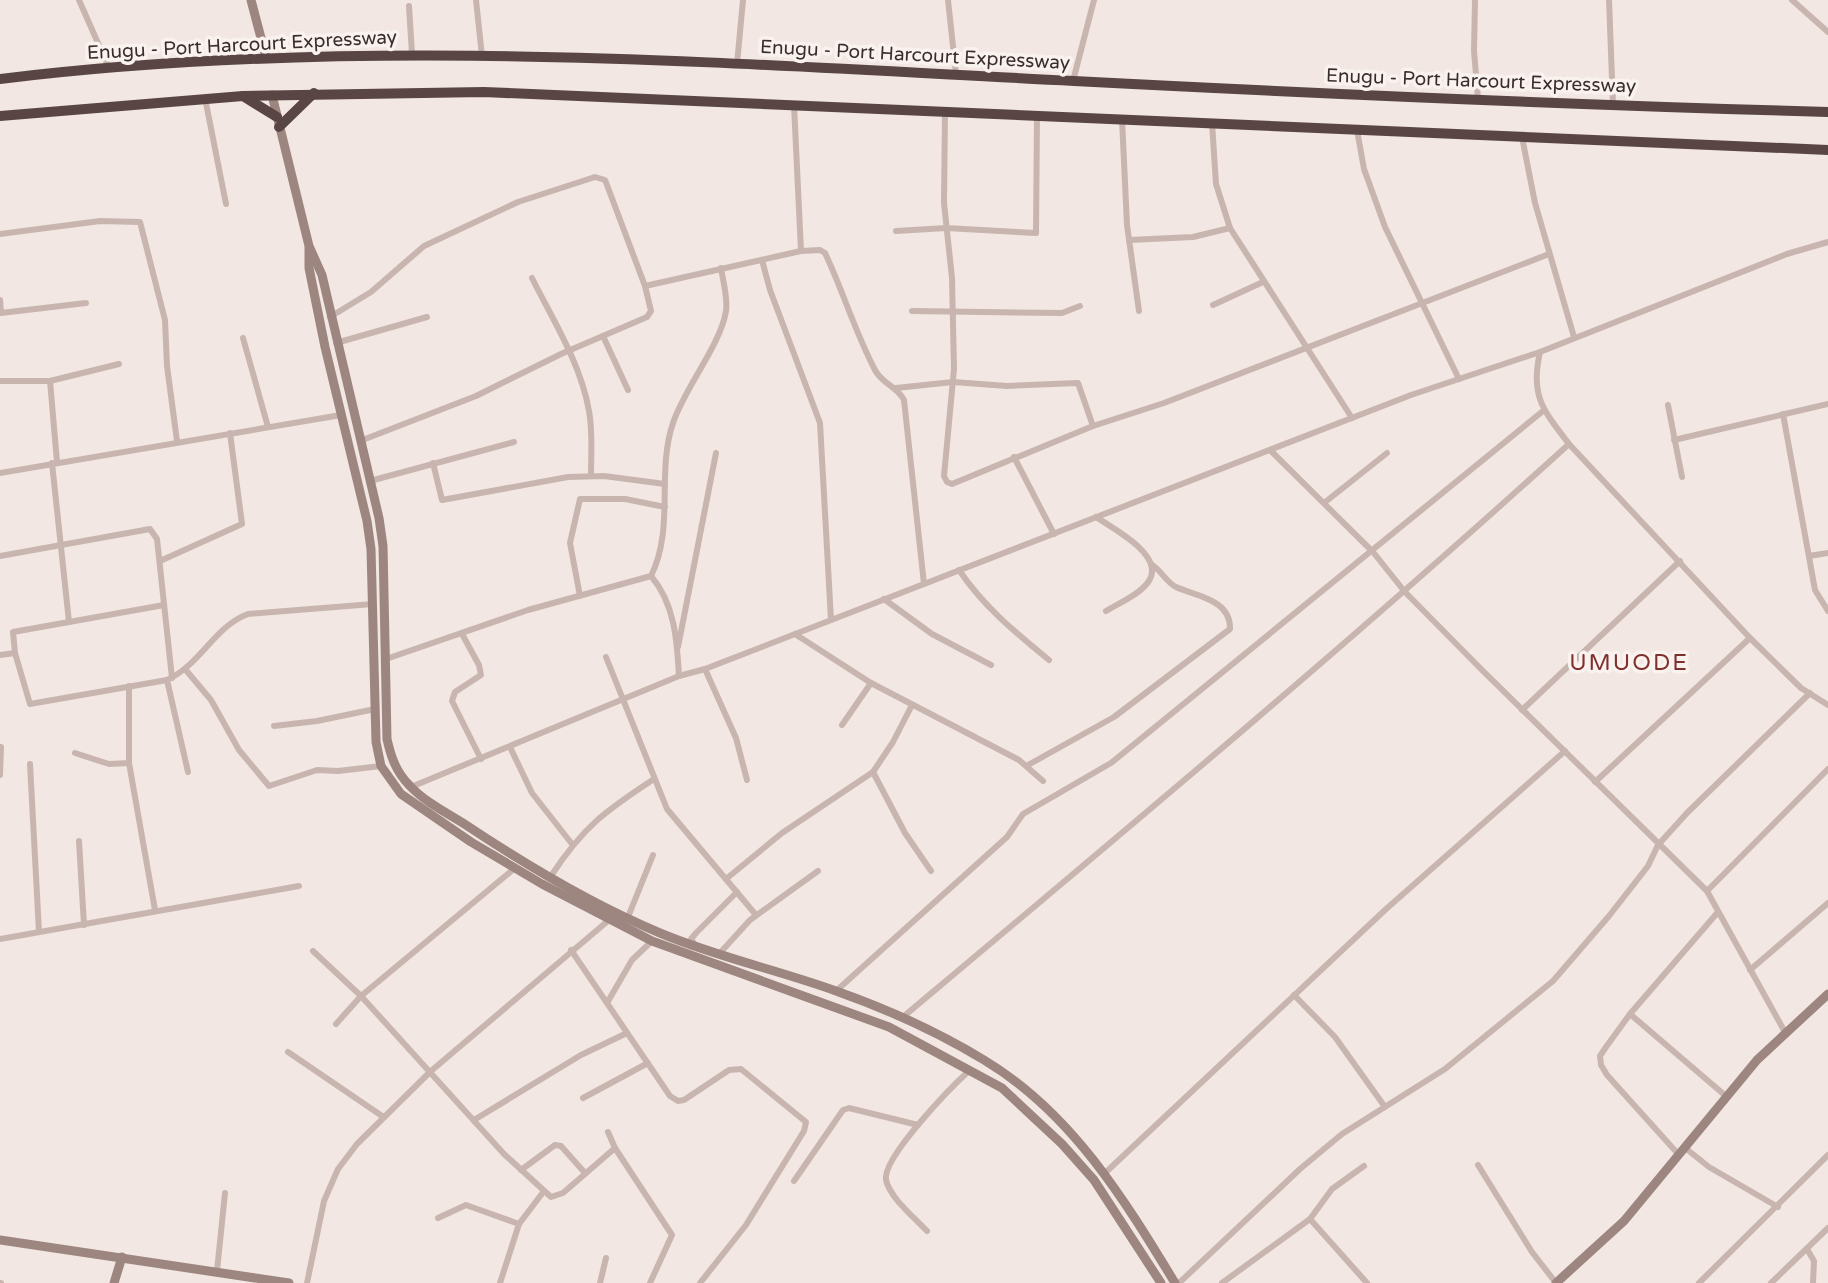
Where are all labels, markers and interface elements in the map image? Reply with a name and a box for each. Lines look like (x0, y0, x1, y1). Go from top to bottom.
street label: Enugu - Port Harcourt Expressway (86, 26, 398, 64)
street label: Enugu - Port Harcourt Expressway (759, 36, 1071, 74)
street label: Enugu - Port Harcourt Expressway (1326, 65, 1636, 97)
district label: UMUODE (1569, 649, 1689, 677)

